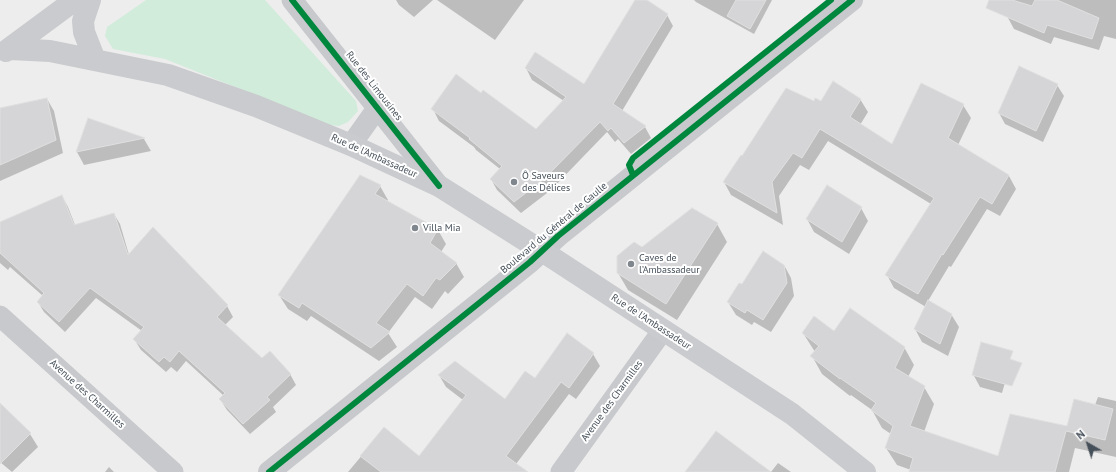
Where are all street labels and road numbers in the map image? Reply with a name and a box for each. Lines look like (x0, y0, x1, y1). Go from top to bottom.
street label: Rue des Limousines (343, 49, 405, 123)
street label: Rue de l'Ambassadeur (329, 132, 419, 180)
street label: Boulevard du Général de Gaulle (498, 180, 610, 276)
street label: Rue de l'Ambassadeur (609, 292, 693, 352)
street label: Avenue des Charmilles (47, 357, 127, 431)
street label: Avenue des Charmilles (579, 358, 645, 444)

